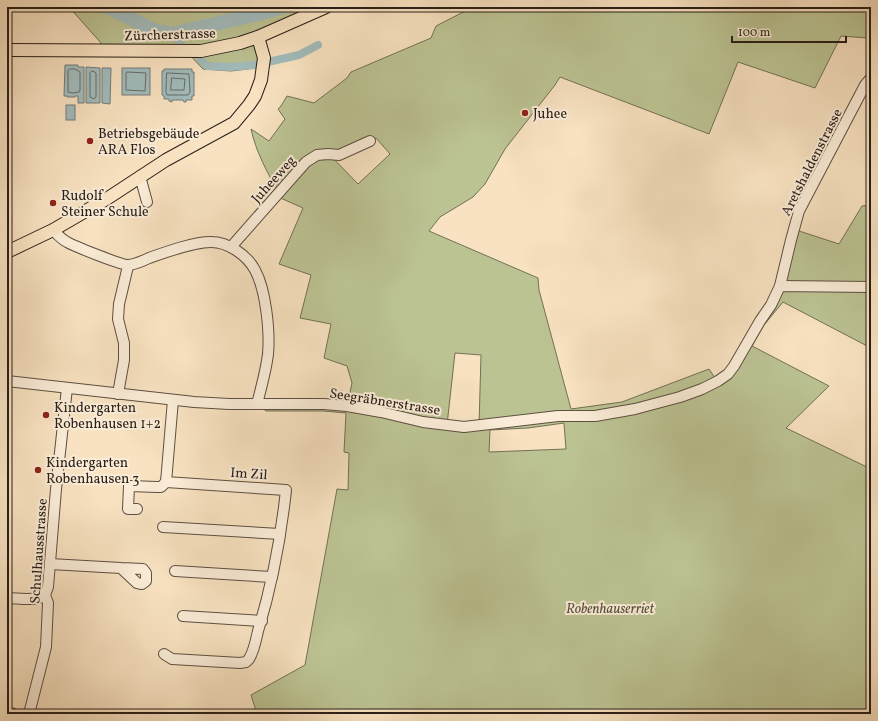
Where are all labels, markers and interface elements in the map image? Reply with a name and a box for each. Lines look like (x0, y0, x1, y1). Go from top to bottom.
scale bar (732, 18, 846, 44)
street label: Zürcherstrasse (124, 24, 217, 47)
text: 100 m (738, 25, 771, 41)
place label: Juhee (533, 105, 567, 124)
street label: Aretshaldenstrasse (777, 105, 848, 220)
marker: Juhee (520, 108, 530, 118)
place label: Betriebsgebäude ARA Flos (98, 125, 200, 160)
marker: Betriebsgebäude ARA Flos (85, 136, 95, 146)
street label: Juheeweg (247, 152, 301, 208)
place label: Rudolf Steiner Schule (61, 187, 149, 222)
marker: Rudolf Steiner Schule (48, 198, 58, 208)
street label: Seegräbnerstrasse (328, 384, 442, 421)
place label: Kindergarten Robenhausen 1+2 (54, 399, 161, 434)
marker: Kindergarten Robenhausen 1+2 (41, 410, 51, 420)
place label: Kindergarten Robenhausen 3 (46, 454, 139, 489)
street label: Im Zil (230, 464, 268, 485)
marker: Kindergarten Robenhausen 3 (33, 465, 43, 475)
street label: Schulhausstrasse (26, 497, 53, 604)
park label: Robenhauserriet (566, 600, 654, 619)

